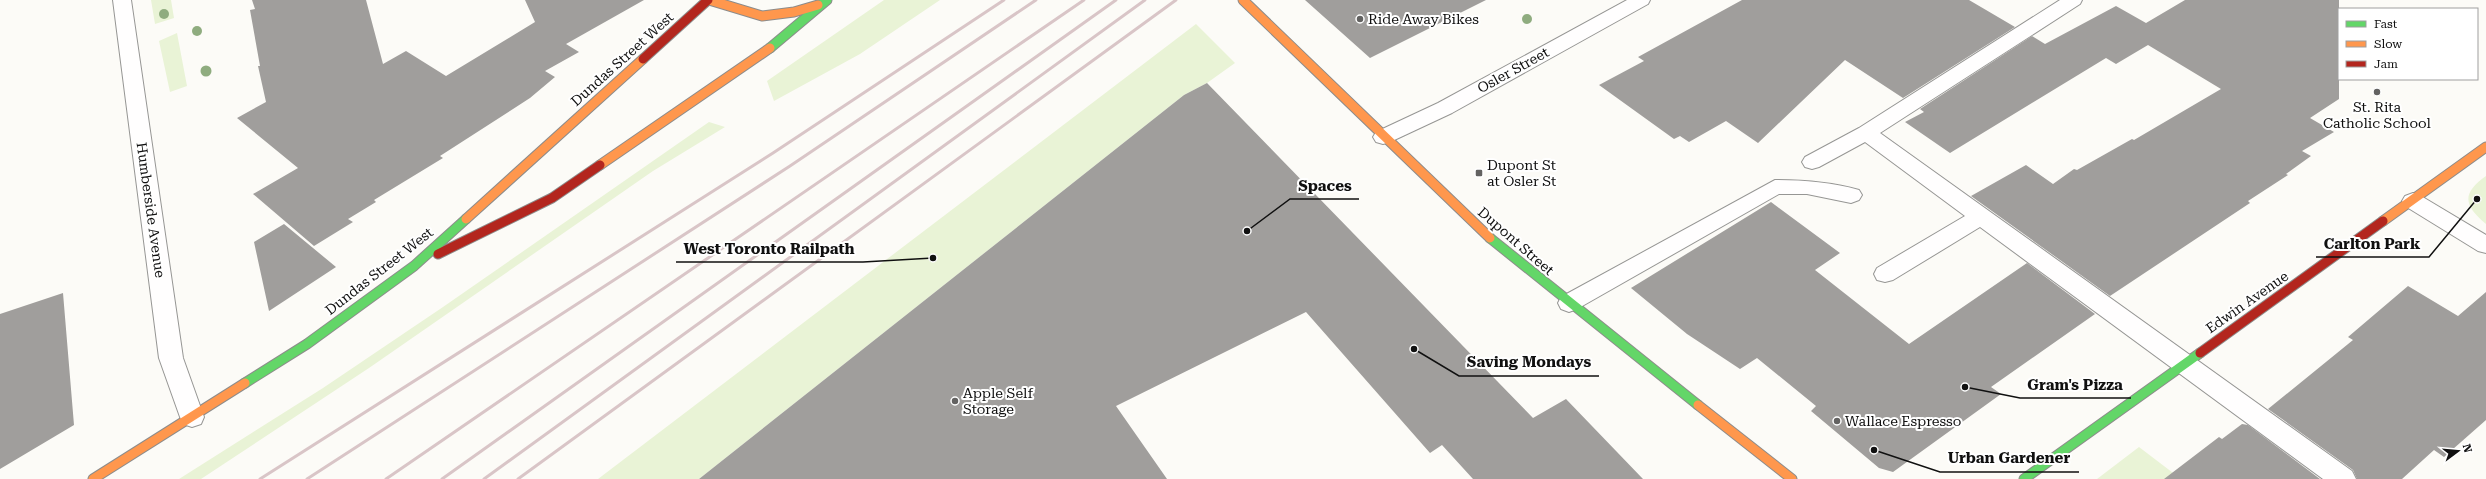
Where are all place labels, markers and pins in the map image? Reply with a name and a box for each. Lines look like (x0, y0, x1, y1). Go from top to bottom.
place label: Ride Away Bikes (1368, 11, 1479, 27)
marker: Ride Away Bikes (1355, 14, 1365, 24)
marker: St. Rita Catholic School (2372, 87, 2382, 97)
place label: St. Rita Catholic School (2323, 99, 2432, 131)
place label: Dupont St at Osler St (1487, 157, 1556, 189)
marker: Dupont St at Osler St (1474, 168, 1484, 178)
callout: Spaces (1290, 172, 1359, 199)
callout: Carlton Park (2316, 230, 2429, 257)
callout: West Toronto Railpath (676, 235, 863, 262)
callout: Saving Mondays (1459, 349, 1599, 376)
callout: Gram's Pizza (2020, 371, 2131, 398)
place label: Apple Self Storage (963, 385, 1033, 417)
marker: Apple Self Storage (950, 396, 960, 406)
place label: Wallace Espresso (1845, 413, 1961, 429)
marker: Wallace Espresso (1832, 416, 1842, 426)
callout: Urban Gardener (1940, 445, 2079, 472)

